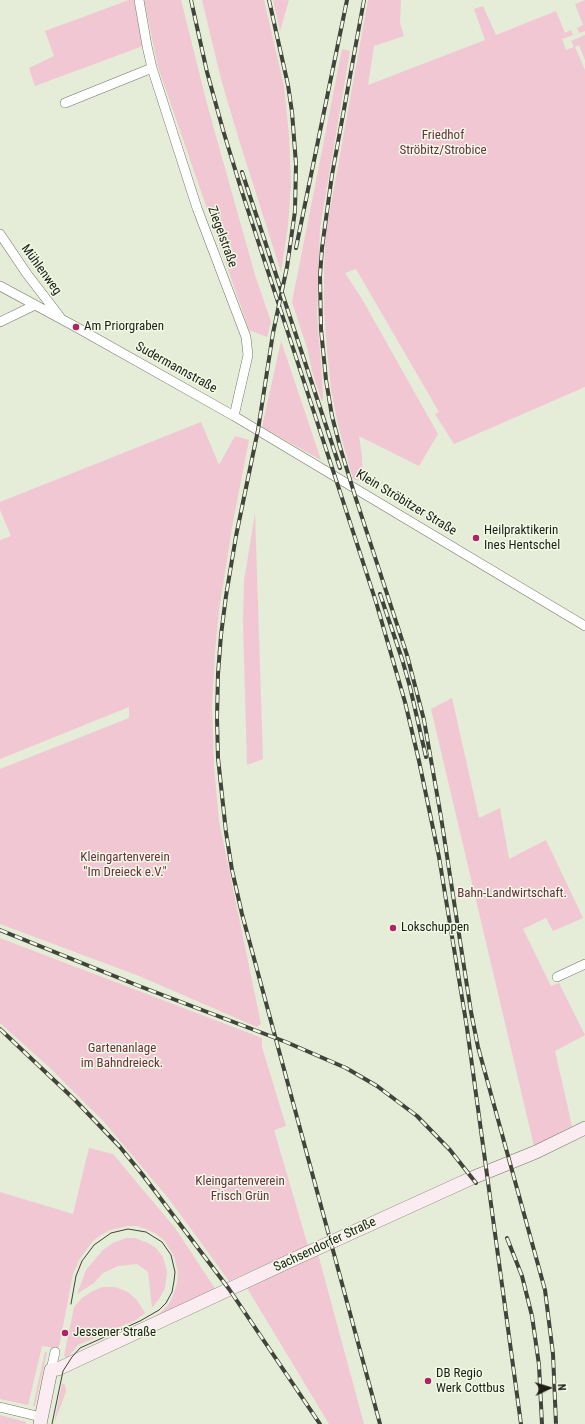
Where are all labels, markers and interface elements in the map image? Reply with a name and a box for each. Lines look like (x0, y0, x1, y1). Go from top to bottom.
park label: Friedhof Ströbitz/Strobice (399, 128, 487, 159)
street label: Ziegelstraße (204, 204, 240, 270)
street label: Mühlenweg (17, 242, 65, 298)
place label: Am Priorgraben (84, 319, 164, 335)
marker: Am Priorgraben (71, 322, 81, 332)
street label: Sudermannstraße (133, 339, 219, 397)
street label: Klein Ströbitzer Straße (353, 467, 459, 539)
place label: Heilpraktikerin Ines Hentschel (484, 523, 560, 554)
marker: Heilpraktikerin Ines Hentschel (471, 533, 481, 543)
park label: Kleingartenverein "Im Dreieck e.V." (80, 850, 170, 881)
park label: Bahn-Landwirtschaft. (457, 886, 567, 902)
place label: Lokschuppen (401, 920, 469, 936)
marker: Lokschuppen (388, 923, 398, 933)
park label: Gartenanlage im Bahndreieck. (81, 1041, 163, 1072)
park label: Kleingartenverein Frisch Grün (195, 1174, 285, 1205)
street label: Sachsendorfer Straße (271, 1214, 379, 1276)
place label: Jessener Straße (73, 1325, 156, 1341)
marker: Jessener Straße (60, 1328, 70, 1338)
place label: DB Regio Werk Cottbus (436, 1366, 505, 1397)
north arrow (529, 1368, 569, 1408)
marker: DB Regio Werk Cottbus (423, 1376, 433, 1386)
text: N (555, 1383, 568, 1391)

